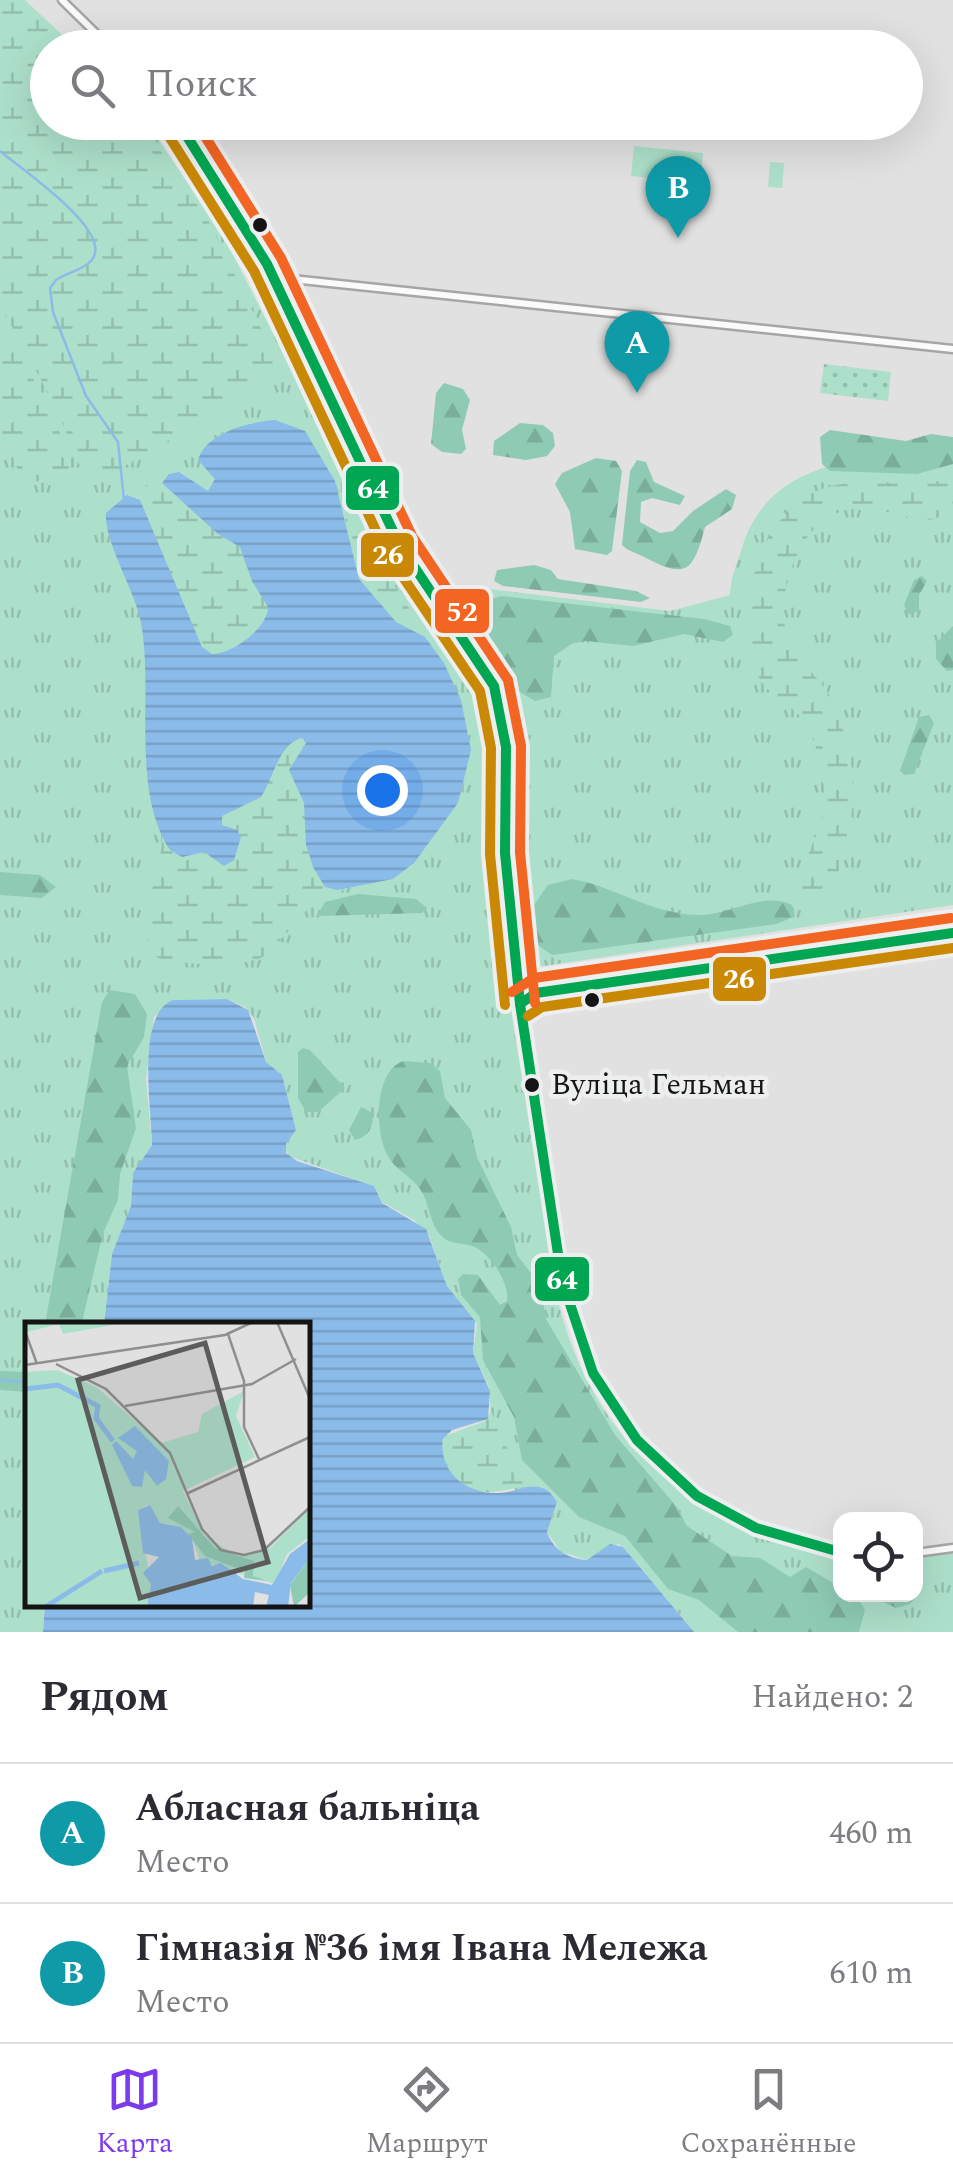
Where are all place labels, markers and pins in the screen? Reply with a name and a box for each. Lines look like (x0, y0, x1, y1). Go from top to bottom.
pin: B (646, 156, 710, 238)
unlabelled marker (250, 215, 270, 235)
pin: A (604, 310, 670, 393)
unlabelled marker (582, 990, 602, 1010)
place label: Вуліца Гельман (551, 1062, 766, 1108)
marker: Вуліца Гельман (522, 1075, 542, 1095)

